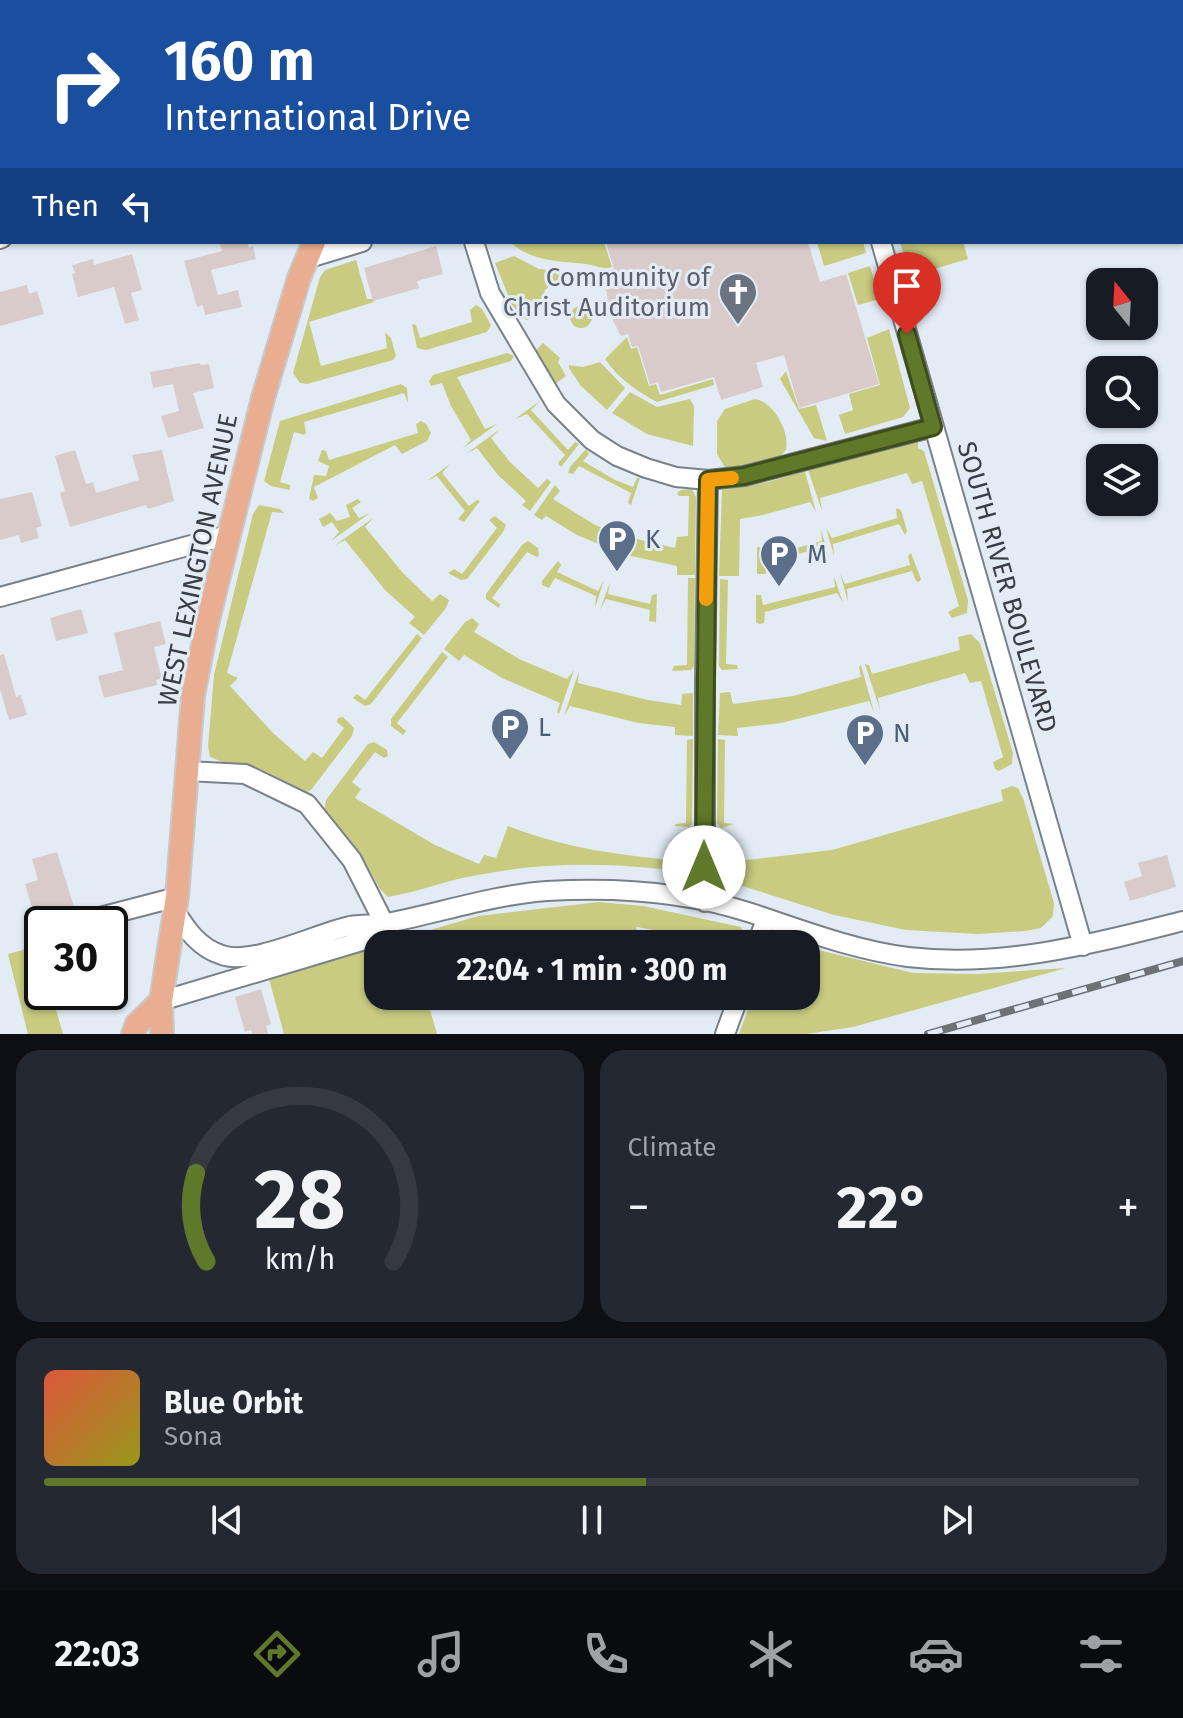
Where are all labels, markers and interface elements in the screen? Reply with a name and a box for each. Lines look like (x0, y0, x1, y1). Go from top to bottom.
text: 160 m (164, 28, 315, 95)
icon: right (32, 32, 136, 136)
text: International Drive (164, 96, 471, 140)
icon: left (115, 184, 159, 228)
text: Then (32, 188, 99, 224)
pin (873, 252, 941, 334)
place label: Community of Christ Auditorium (503, 262, 712, 323)
icon: arrive (885, 264, 929, 308)
north arrow (1086, 268, 1158, 340)
map controls (1086, 268, 1158, 516)
church icon: Community of Christ Auditorium (717, 271, 759, 326)
button: search (1086, 356, 1158, 428)
street label: WEST LEXINGTON AVENUE (152, 411, 244, 709)
street label: SOUTH RIVER BOULEVARD (951, 438, 1063, 736)
button: layers (1086, 444, 1158, 516)
parking icon: K (596, 518, 638, 573)
place label: K (645, 524, 661, 555)
parking icon: M (758, 533, 800, 588)
place label: M (807, 539, 827, 570)
parking icon: L (489, 706, 531, 761)
place label: L (538, 712, 551, 743)
parking icon: N (844, 712, 886, 767)
place label: N (893, 718, 911, 749)
position arrow (662, 825, 746, 909)
speed limit sign: 30 (24, 906, 128, 1010)
text: 22:04 · 1 min · 300 m (457, 952, 727, 988)
text: Climate (628, 1132, 716, 1163)
text: 28 (254, 1150, 345, 1250)
text: 22° (837, 1172, 930, 1244)
text: − (628, 1181, 650, 1234)
text: + (1117, 1181, 1139, 1234)
text: km/h (264, 1242, 335, 1277)
text: Blue Orbit (164, 1385, 303, 1421)
text: Sona (164, 1421, 223, 1452)
icon: previous (205, 1498, 249, 1542)
icon: pause (570, 1498, 614, 1542)
icon: next (935, 1498, 979, 1542)
icon: directions (249, 1626, 305, 1682)
icon: music (413, 1626, 469, 1682)
icon: phone (578, 1626, 634, 1682)
icon: climate (743, 1626, 799, 1682)
icon: car (908, 1626, 964, 1682)
icon: filters (1073, 1626, 1129, 1682)
text: 22:03 (54, 1632, 140, 1676)

